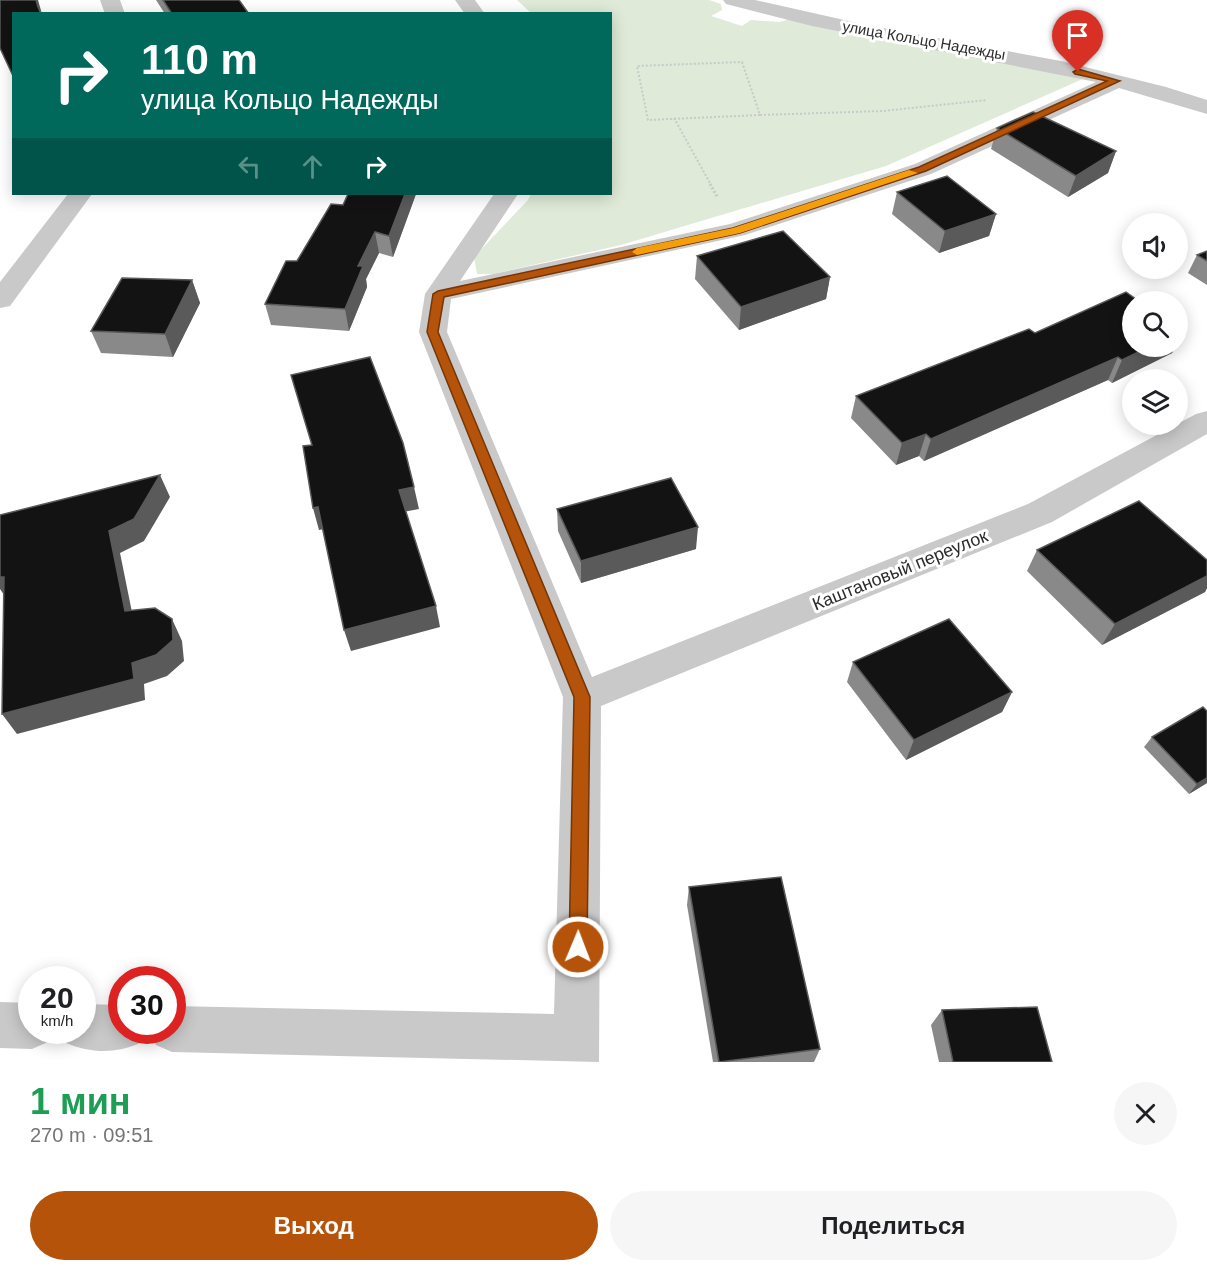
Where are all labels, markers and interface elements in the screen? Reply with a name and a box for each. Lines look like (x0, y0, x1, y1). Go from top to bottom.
pin (1052, 10, 1103, 72)
street label: улица Кольцо Надежды (841, 17, 1007, 63)
icon: arrive (1061, 19, 1094, 52)
icon: right (42, 36, 120, 114)
text: 110 m (141, 36, 258, 83)
text: улица Кольцо Надежды (141, 85, 439, 115)
icon: left (233, 150, 266, 183)
icon: ahead (296, 150, 329, 183)
icon: right (359, 150, 392, 183)
map controls (1122, 213, 1188, 435)
button: sound (1122, 213, 1188, 279)
button: search (1122, 291, 1188, 357)
button: layers (1122, 369, 1188, 435)
street label: Каштановый переулок (809, 526, 991, 614)
position arrow (546, 915, 610, 979)
speed limit sign: 30 (108, 966, 186, 1044)
text: 20 (40, 981, 74, 1014)
text: km/h (41, 1012, 73, 1029)
text: 1 мин (30, 1081, 131, 1122)
button: close (1114, 1082, 1177, 1145)
text: 270 m · 09:51 (30, 1124, 153, 1146)
button: Выход (30, 1191, 598, 1260)
button: Поделиться (610, 1191, 1177, 1260)

